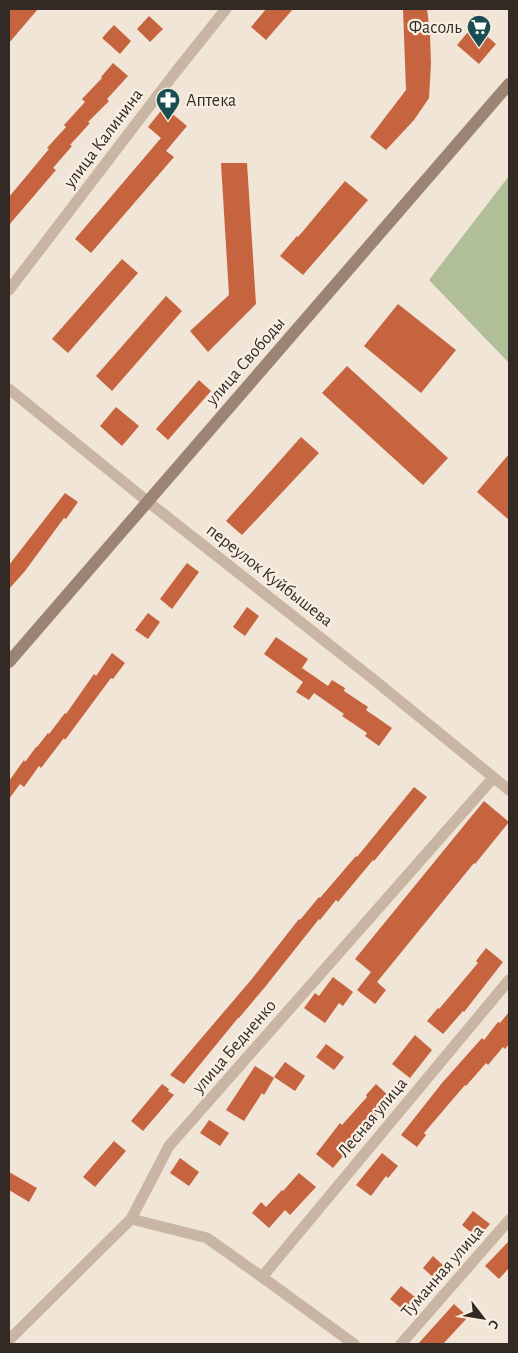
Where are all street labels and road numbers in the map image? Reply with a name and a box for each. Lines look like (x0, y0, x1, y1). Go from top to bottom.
street label: улица Калинина (60, 86, 147, 192)
street label: улица Свободы (201, 314, 289, 410)
street label: переулок Куйбышева (203, 520, 337, 631)
street label: улица Бедненко (189, 996, 280, 1098)
street label: Лесная улица (334, 1074, 411, 1161)
street label: Туманная улица (398, 1222, 487, 1321)

